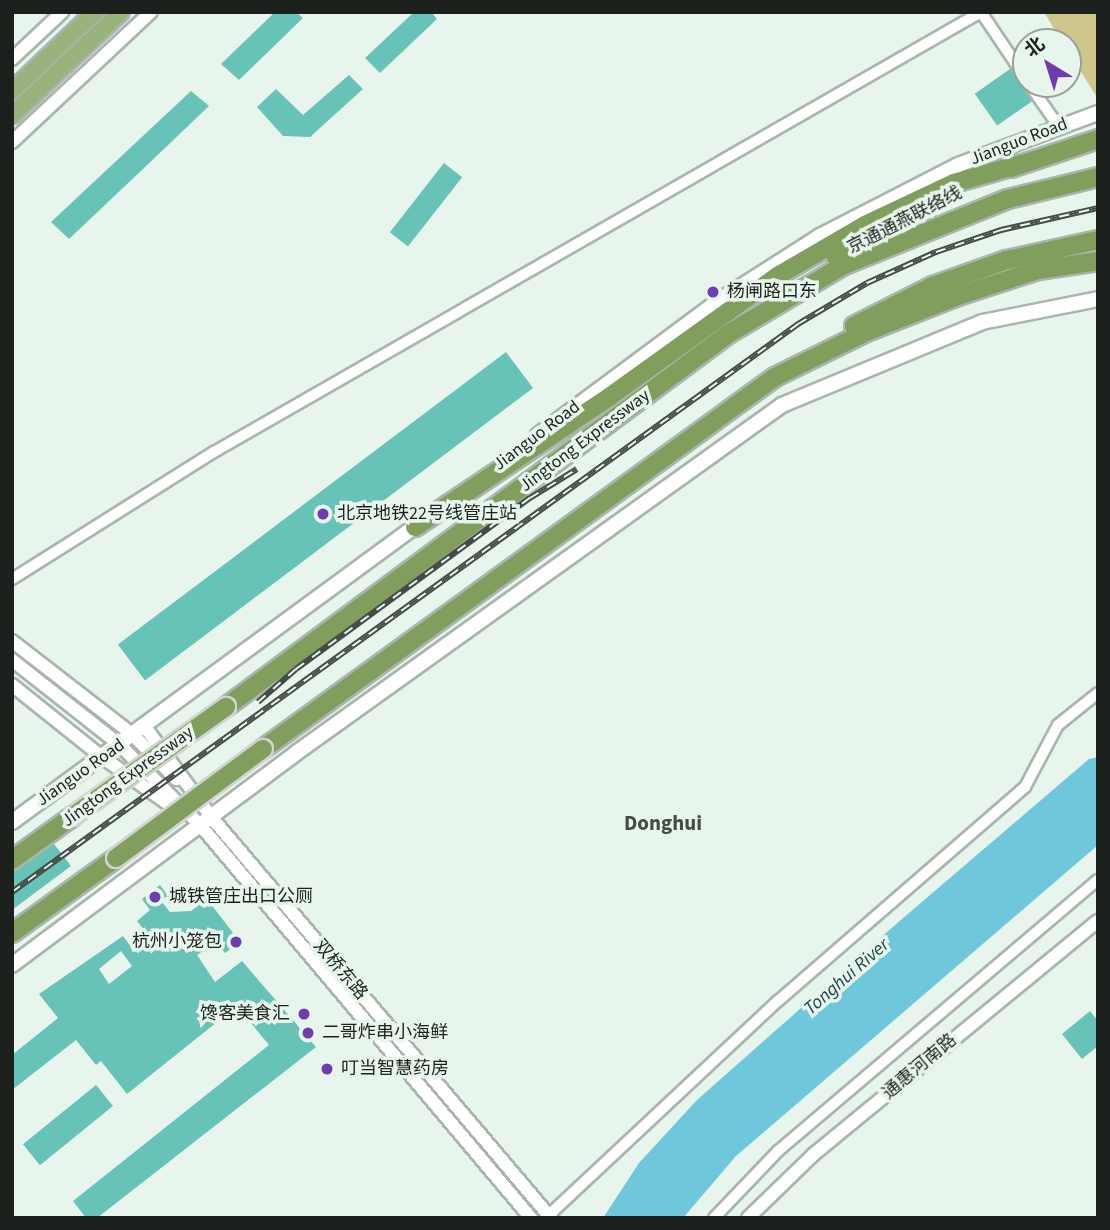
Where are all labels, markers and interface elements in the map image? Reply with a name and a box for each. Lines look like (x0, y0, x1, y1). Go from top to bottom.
north arrow (1012, 28, 1082, 98)
text: 北 (1019, 31, 1051, 64)
street label: Jianguo Road (967, 113, 1071, 171)
street label: 京通通燕联络线 (844, 183, 966, 259)
place label: 杨闸路口东 (727, 281, 817, 303)
marker: 杨闸路口东 (705, 284, 721, 300)
street label: Jingtong Expressway (516, 385, 654, 497)
street label: Jianguo Road (489, 396, 585, 476)
place label: 北京地铁22号线管庄站 (337, 503, 517, 525)
marker: 北京地铁22号线管庄站 (315, 506, 331, 522)
street label: Jingtong Expressway (58, 722, 198, 832)
street label: Jianguo Road (33, 735, 129, 811)
district label: Donghui (624, 810, 702, 836)
place label: 城铁管庄出口公厕 (169, 886, 313, 908)
marker: 城铁管庄出口公厕 (147, 889, 163, 905)
place label: 杭州小笼包 (132, 931, 222, 953)
marker: 杭州小笼包 (228, 934, 244, 950)
water label: Tonghui River (800, 934, 894, 1020)
street label: 双桥东路 (309, 935, 371, 1005)
place label: 馋客美食汇 (200, 1003, 290, 1025)
marker: 馋客美食汇 (296, 1006, 312, 1022)
place label: 二哥炸串小海鲜 (322, 1022, 448, 1044)
marker: 二哥炸串小海鲜 (300, 1025, 316, 1041)
street label: 通惠河南路 (879, 1030, 961, 1104)
place label: 叮当智慧药房 (341, 1058, 449, 1080)
marker: 叮当智慧药房 (319, 1061, 335, 1077)

